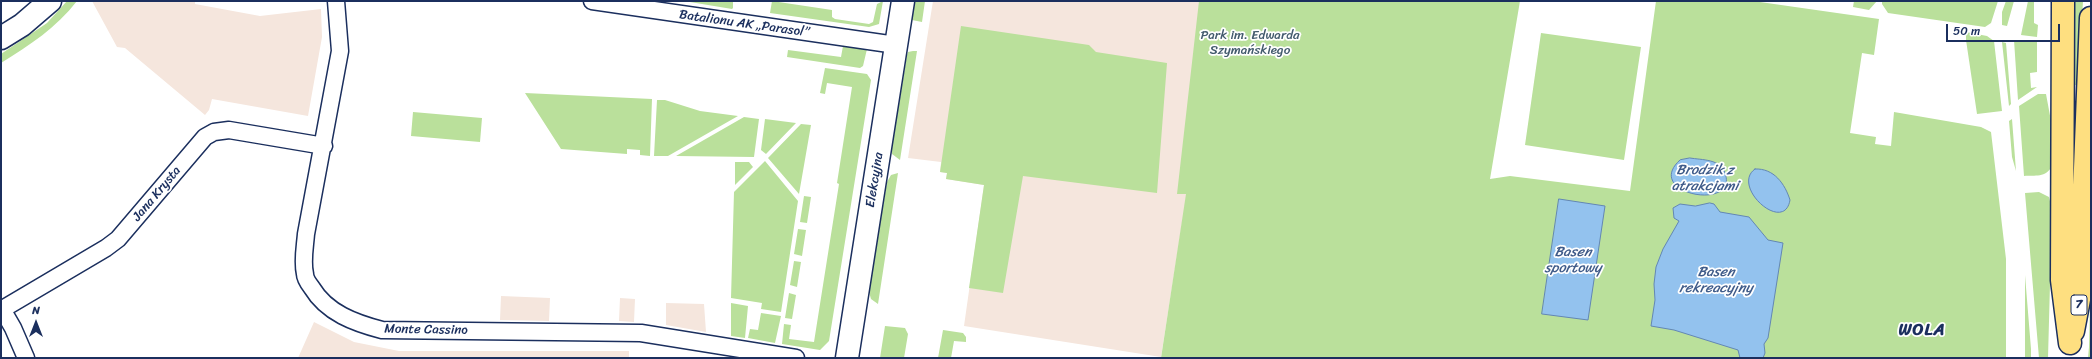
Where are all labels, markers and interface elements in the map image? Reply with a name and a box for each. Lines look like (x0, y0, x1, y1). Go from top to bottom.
street label: Batalionu AK „Parasol” (678, 7, 810, 41)
scale bar (1948, 16, 2062, 42)
text: 50 m (1953, 20, 1980, 42)
park label: Park im. Edwarda Szymańskiego (1200, 28, 1300, 59)
street label: Elekcyjna (863, 151, 887, 209)
water label: Brodzik z atrakcjami (1672, 162, 1738, 194)
street label: Jana Krysta (129, 163, 185, 225)
water label: Basen sportowy (1545, 244, 1601, 276)
water label: Basen rekreacyjny (1679, 264, 1753, 296)
road number: 7 (2071, 295, 2087, 315)
text: N (32, 301, 40, 320)
north arrow (16, 303, 56, 343)
street label: Monte Cassino (384, 321, 468, 339)
district label: WOLA (1898, 321, 1946, 341)

